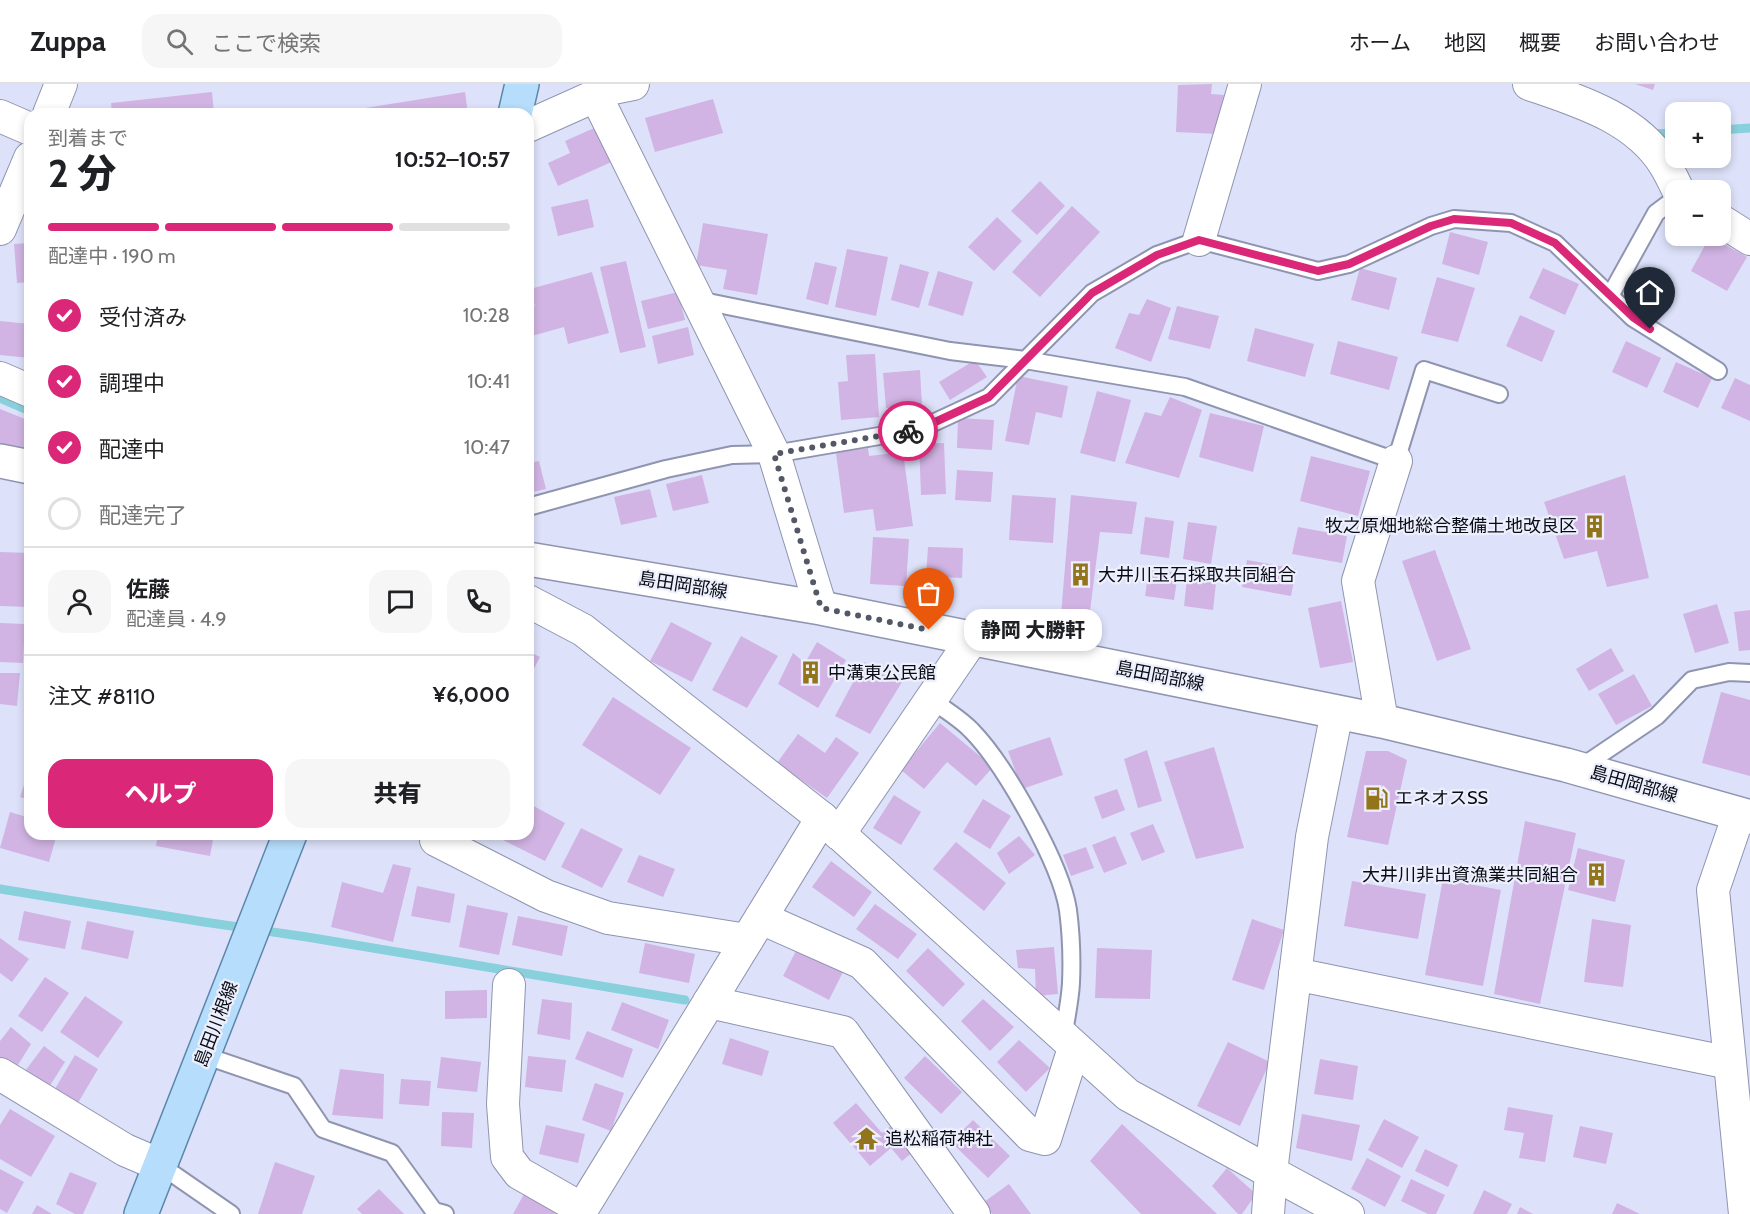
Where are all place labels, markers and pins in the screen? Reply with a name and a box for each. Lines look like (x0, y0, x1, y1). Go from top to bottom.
pin (1624, 267, 1675, 329)
building icon: 牧之原畑地総合整備土地改良区 (1582, 513, 1608, 539)
place label: 牧之原畑地総合整備土地改良区 (1325, 515, 1577, 537)
building icon: 大井川玉石採取共同組合 (1067, 562, 1093, 588)
place label: 大井川玉石採取共同組合 (1098, 564, 1296, 586)
pin (903, 568, 954, 630)
callout: 静岡 大勝軒 (965, 609, 1103, 651)
building icon: 中溝東公民館 (797, 660, 823, 686)
place label: 中溝東公民館 (828, 662, 936, 684)
fuel station icon: エネオスSS (1364, 785, 1390, 811)
place label: エネオスSS (1395, 787, 1488, 809)
building icon: 大井川非出資漁業共同組合 (1583, 862, 1609, 888)
place label: 大井川非出資漁業共同組合 (1362, 864, 1578, 886)
temple icon: 追松稲荷神社 (854, 1126, 880, 1152)
place label: 追松稲荷神社 (885, 1128, 993, 1150)

